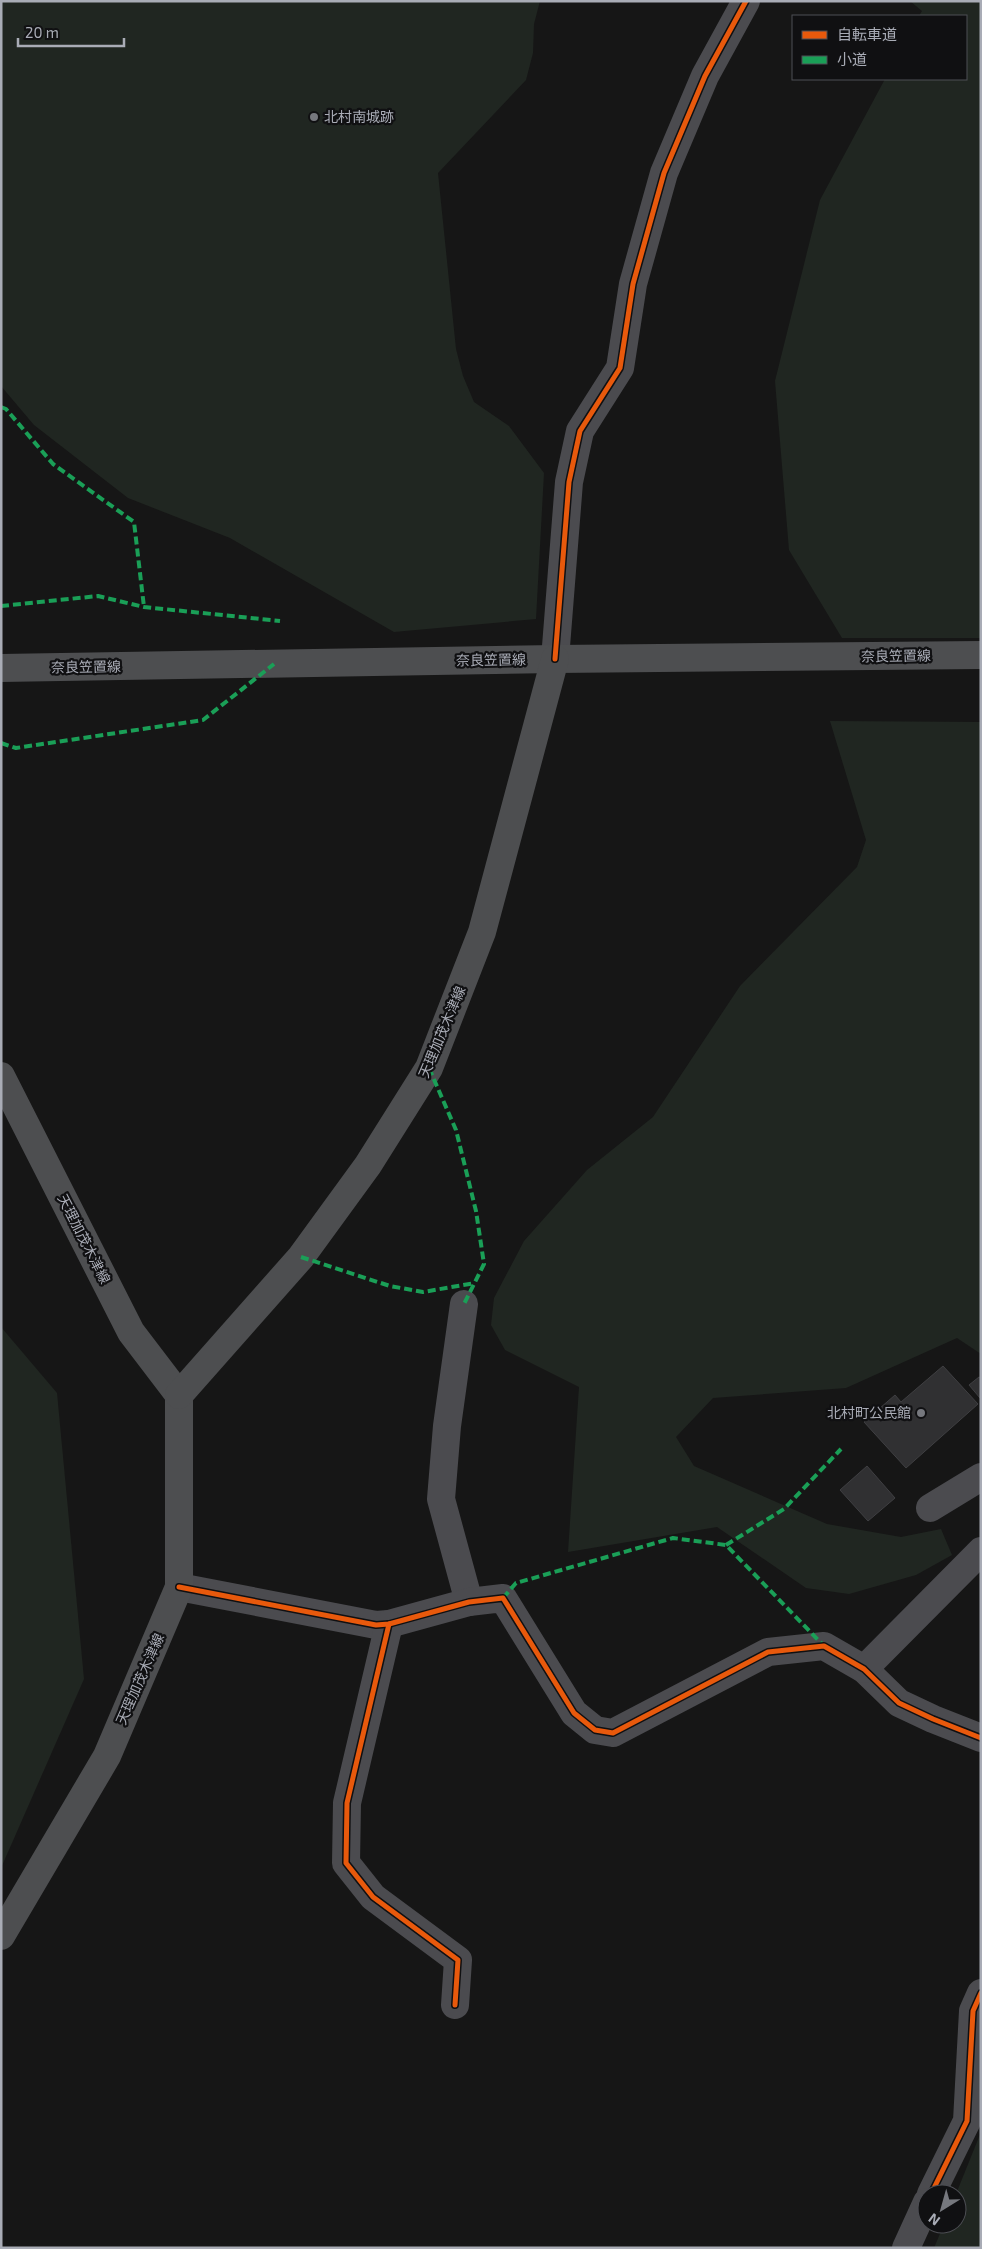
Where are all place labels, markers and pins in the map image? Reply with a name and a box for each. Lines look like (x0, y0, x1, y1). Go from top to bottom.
place label: 北村南城跡 (324, 108, 394, 125)
marker: 北村南城跡 (308, 111, 320, 123)
place label: 北村町公民館 (827, 1404, 911, 1421)
marker: 北村町公民館 (915, 1407, 927, 1419)

